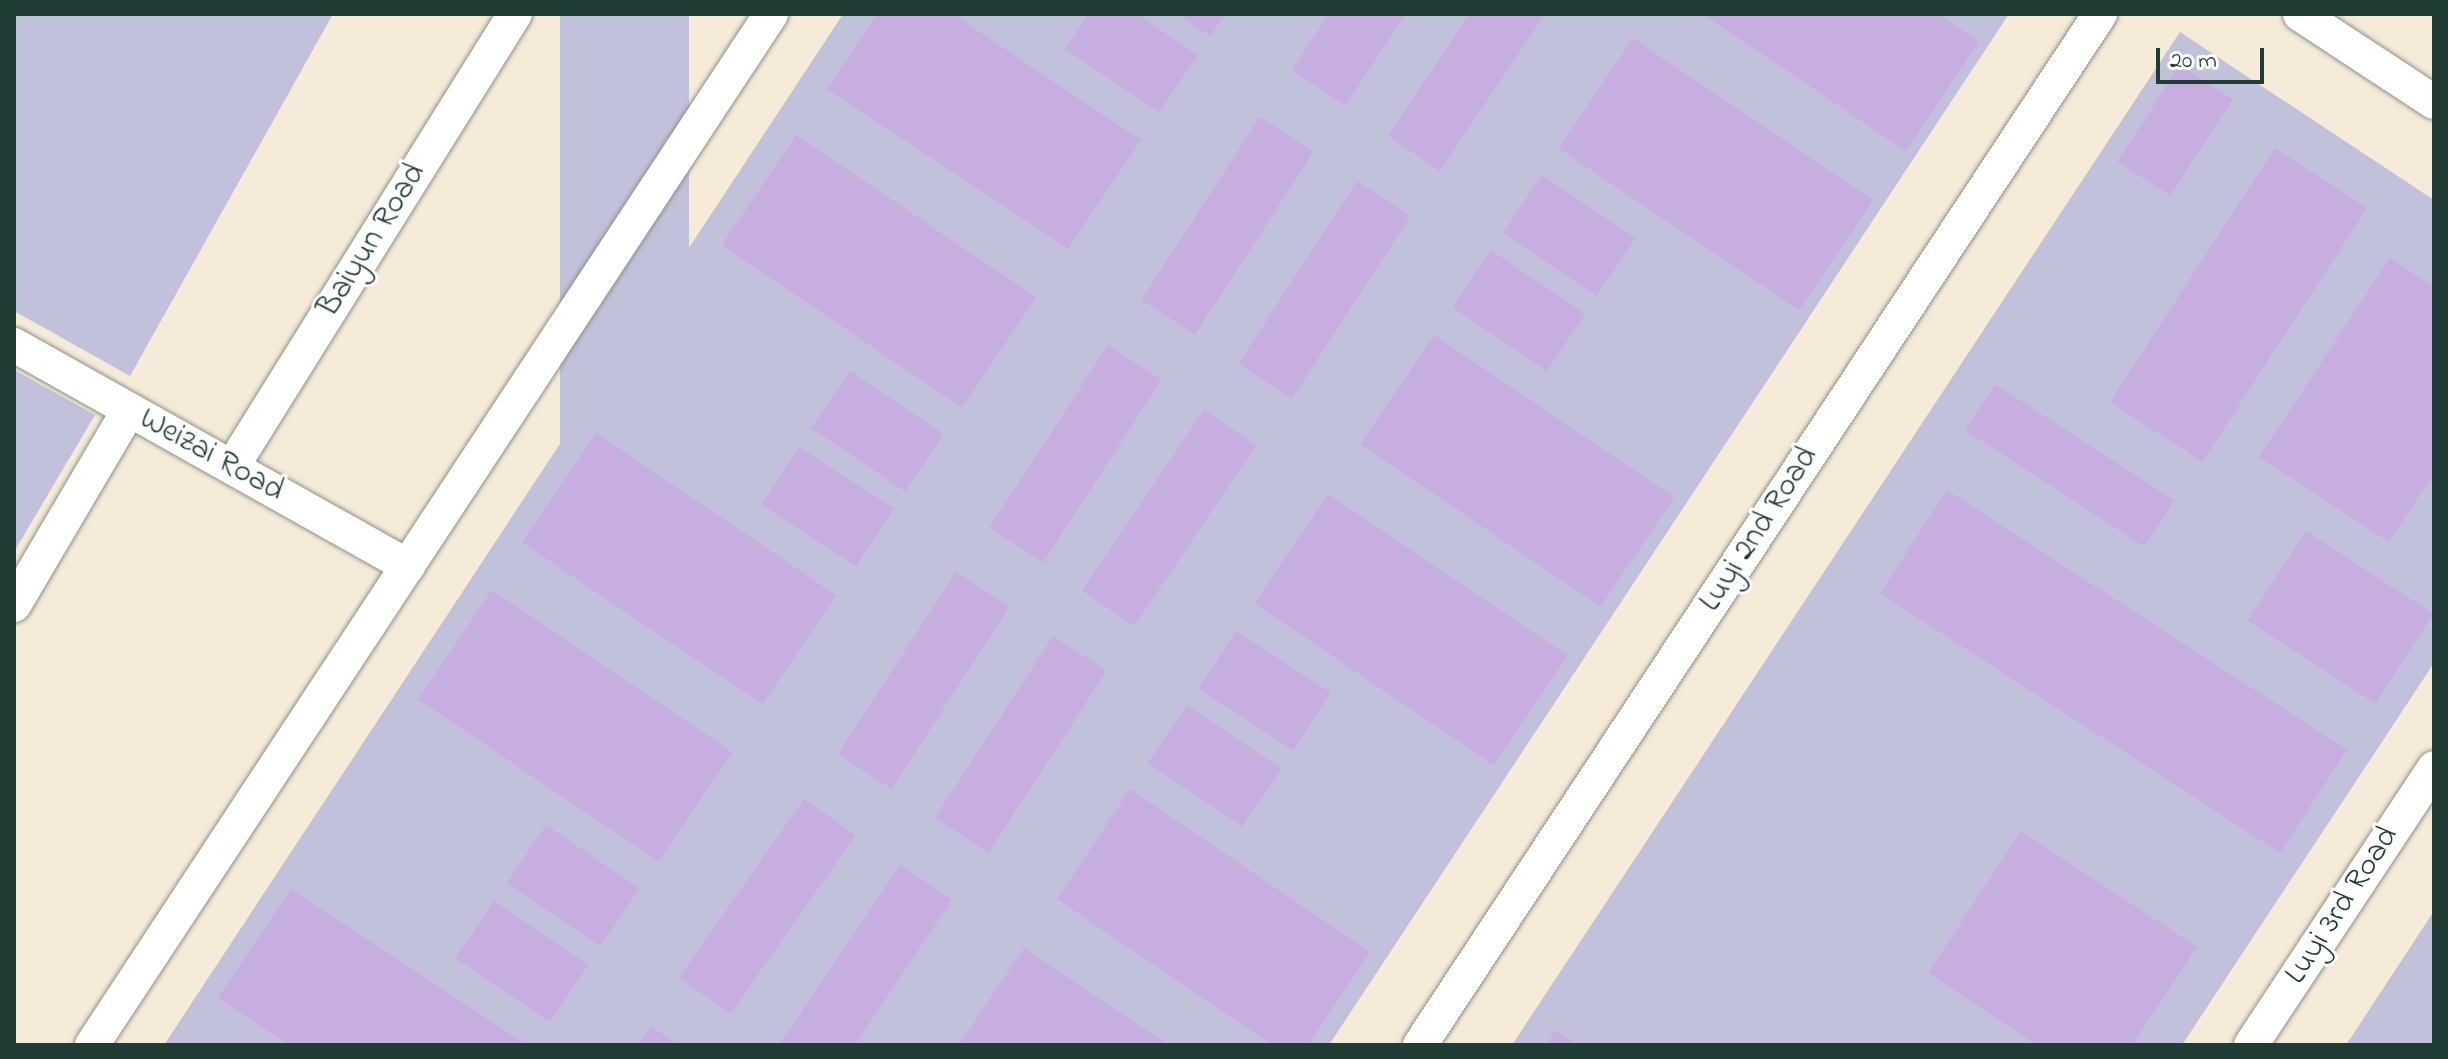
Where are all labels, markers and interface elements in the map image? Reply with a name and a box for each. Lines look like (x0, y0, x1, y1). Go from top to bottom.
scale bar (2160, 32, 2268, 82)
text: 20 m (2170, 44, 2217, 79)
street label: Baiyun Road (311, 157, 435, 325)
street label: Weizai Road (132, 401, 290, 511)
street label: Luyi 2nd Road (1692, 440, 1828, 620)
street label: Luyi 3rd Road (2278, 820, 2408, 992)

